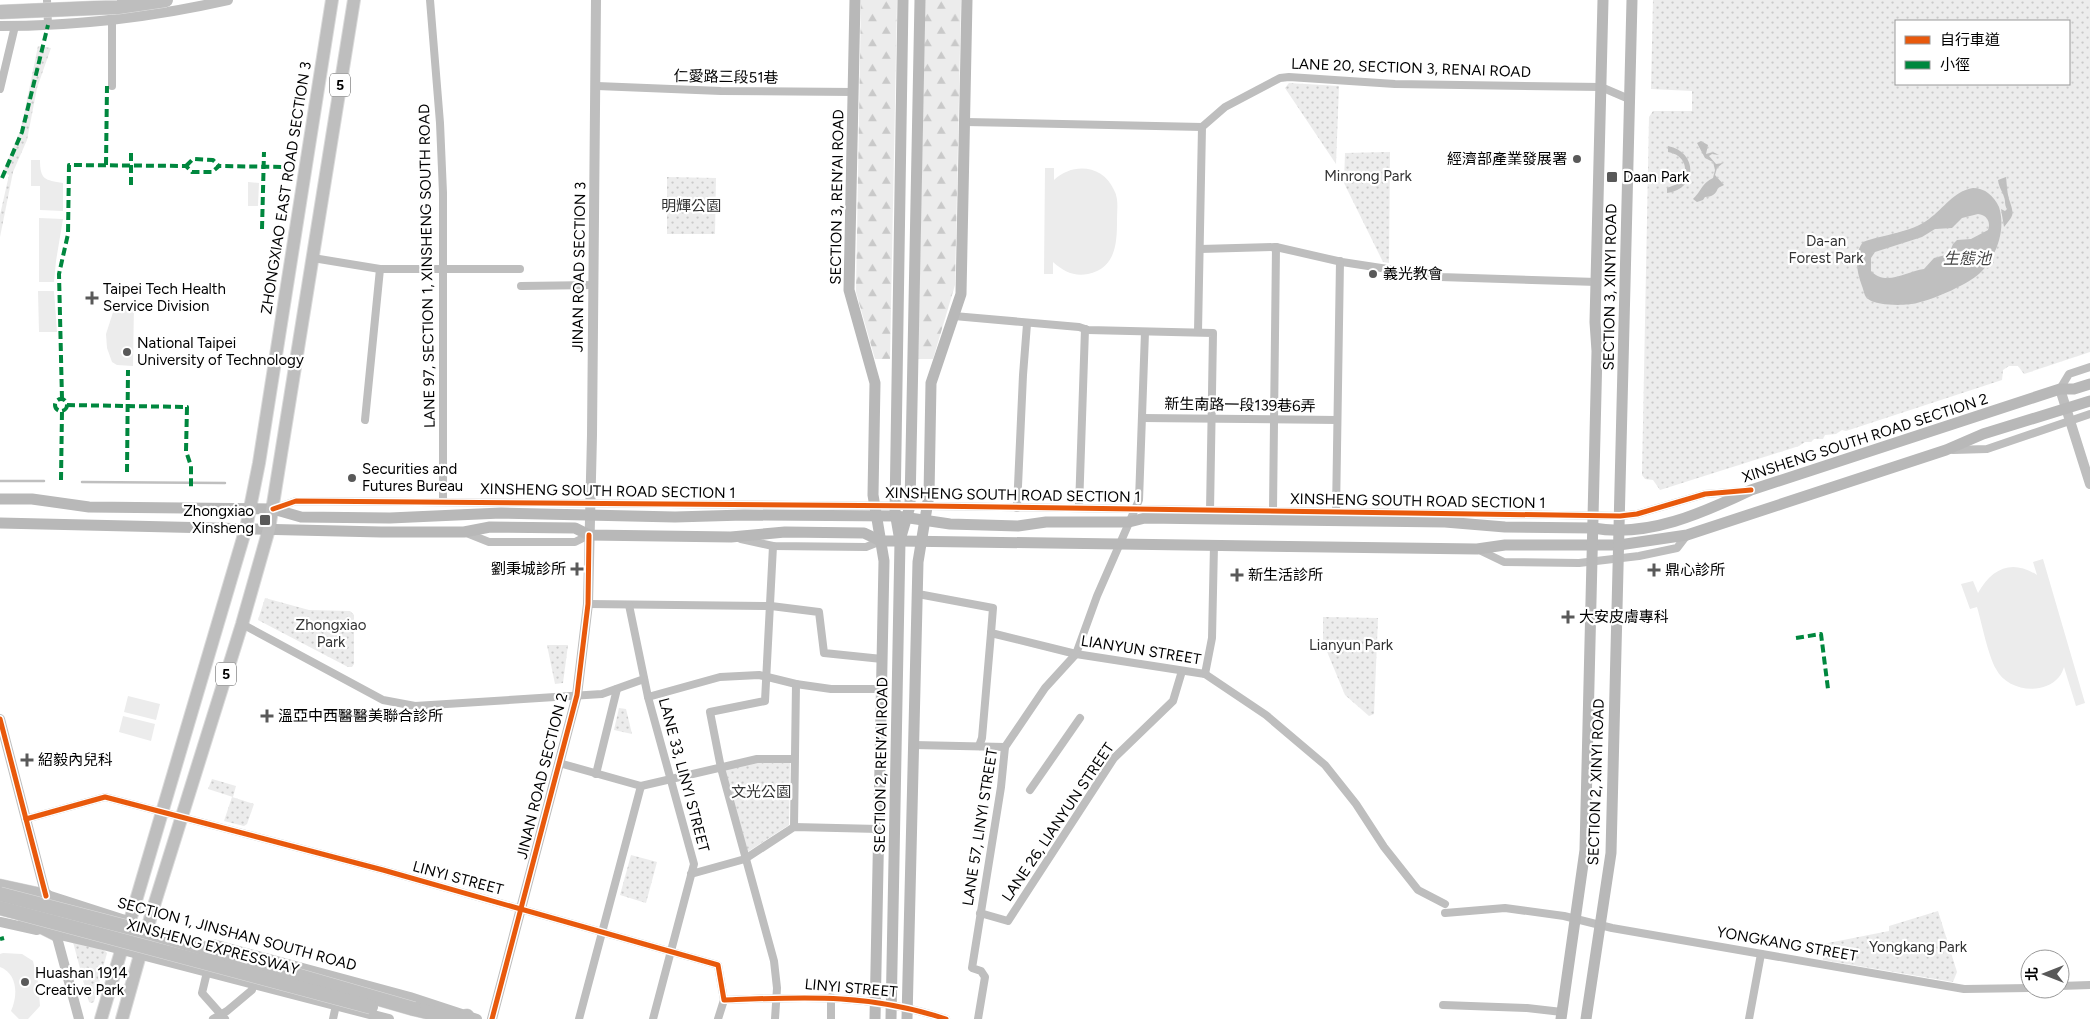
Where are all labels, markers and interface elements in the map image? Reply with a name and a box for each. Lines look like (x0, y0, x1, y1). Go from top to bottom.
legend (1895, 20, 2070, 85)
text: 自行車道 (1940, 31, 2000, 49)
street label: LANE 20, SECTION 3, RENAI ROAD (1291, 55, 1531, 81)
text: 小徑 (1940, 56, 1970, 74)
street label: ZHONGXIAO EAST ROAD SECTION 3 (257, 60, 315, 316)
street label: 仁愛路三段51巷 (673, 67, 779, 87)
road number: 5 (330, 74, 350, 96)
street label: LANE 97, SECTION 1, XINSHENG SOUTH ROAD (415, 104, 439, 428)
street label: SECTION 3, REN’AI ROAD (826, 109, 848, 285)
place label: 經濟部產業發展署 (1447, 150, 1567, 168)
marker: 經濟部產業發展署 (1571, 153, 1583, 165)
park label: Minrong Park (1324, 167, 1413, 185)
place label: Daan Park (1623, 168, 1690, 186)
marker: Daan Park (1605, 170, 1619, 184)
street label: JINAN ROAD SECTION 3 (569, 182, 589, 352)
park label: 明輝公園 (661, 197, 721, 215)
street label: SECTION 3, XINYI ROAD (1600, 204, 1620, 370)
park label: Da-an Forest Park (1789, 232, 1864, 267)
water label: 生態池 (1943, 249, 1993, 268)
place label: 義光教會 (1383, 265, 1443, 283)
marker: 義光教會 (1367, 268, 1379, 280)
place label: Taipei Tech Health Service Division (103, 280, 226, 315)
marker: Taipei Tech Health Service Division (85, 291, 99, 305)
place label: National Taipei University of Technology (137, 334, 304, 369)
marker: National Taipei University of Technology (121, 346, 133, 358)
street label: XINSHENG SOUTH ROAD SECTION 2 (1740, 390, 1990, 486)
street label: 新生南路一段139巷6弄 (1164, 395, 1316, 415)
place label: Securities and Futures Bureau (362, 460, 463, 495)
marker: Securities and Futures Bureau (346, 472, 358, 484)
street label: XINSHENG SOUTH ROAD SECTION 1 (480, 480, 736, 502)
street label: XINSHENG SOUTH ROAD SECTION 1 (885, 484, 1141, 506)
street label: XINSHENG SOUTH ROAD SECTION 1 (1290, 490, 1546, 512)
place label: Zhongxiao Xinsheng (183, 502, 254, 537)
marker: Zhongxiao Xinsheng (258, 513, 272, 527)
place label: 劉秉城診所 (491, 560, 566, 578)
place label: 鼎心診所 (1665, 561, 1725, 579)
marker: 劉秉城診所 (570, 562, 584, 576)
marker: 鼎心診所 (1647, 563, 1661, 577)
place label: 新生活診所 (1248, 566, 1323, 584)
marker: 新生活診所 (1230, 568, 1244, 582)
place label: 大安皮膚專科 (1579, 608, 1669, 626)
marker: 大安皮膚專科 (1561, 610, 1575, 624)
park label: Zhongxiao Park (296, 616, 367, 651)
street label: LIANYUN STREET (1080, 632, 1203, 669)
park label: Lianyun Park (1309, 636, 1394, 654)
road number: 5 (216, 662, 236, 686)
street label: SECTION 2, REN’AI ROAD (870, 677, 892, 853)
street label: JINAN ROAD SECTION 2 (513, 691, 571, 861)
street label: LANE 33, LINYI STREET (655, 696, 713, 855)
street label: SECTION 2, XINYI ROAD (1584, 698, 1608, 866)
place label: 溫亞中西醫醫美聯合診所 (278, 707, 443, 725)
marker: 溫亞中西醫醫美聯合診所 (260, 709, 274, 723)
street label: LANE 26, LIANYUN STREET (998, 739, 1118, 905)
street label: LANE 57, LINYI STREET (959, 746, 1001, 907)
place label: 紹毅內兒科 (38, 751, 113, 769)
marker: 紹毅內兒科 (20, 753, 34, 767)
park label: 文光公園 (731, 783, 791, 801)
street label: LINYI STREET (411, 857, 506, 899)
street label: SECTION 1, JINSHAN SOUTH ROAD (115, 893, 359, 975)
street label: XINSHENG EXPRESSWAY (125, 915, 301, 979)
street label: YONGKANG STREET (1715, 923, 1860, 965)
park label: Yongkang Park (1869, 938, 1968, 956)
north arrow (2020, 949, 2070, 999)
place label: Huashan 1914 Creative Park (35, 964, 128, 999)
text: 北 (2024, 967, 2041, 981)
street label: LINYI STREET (804, 975, 899, 1001)
marker: Huashan 1914 Creative Park (19, 976, 31, 988)

